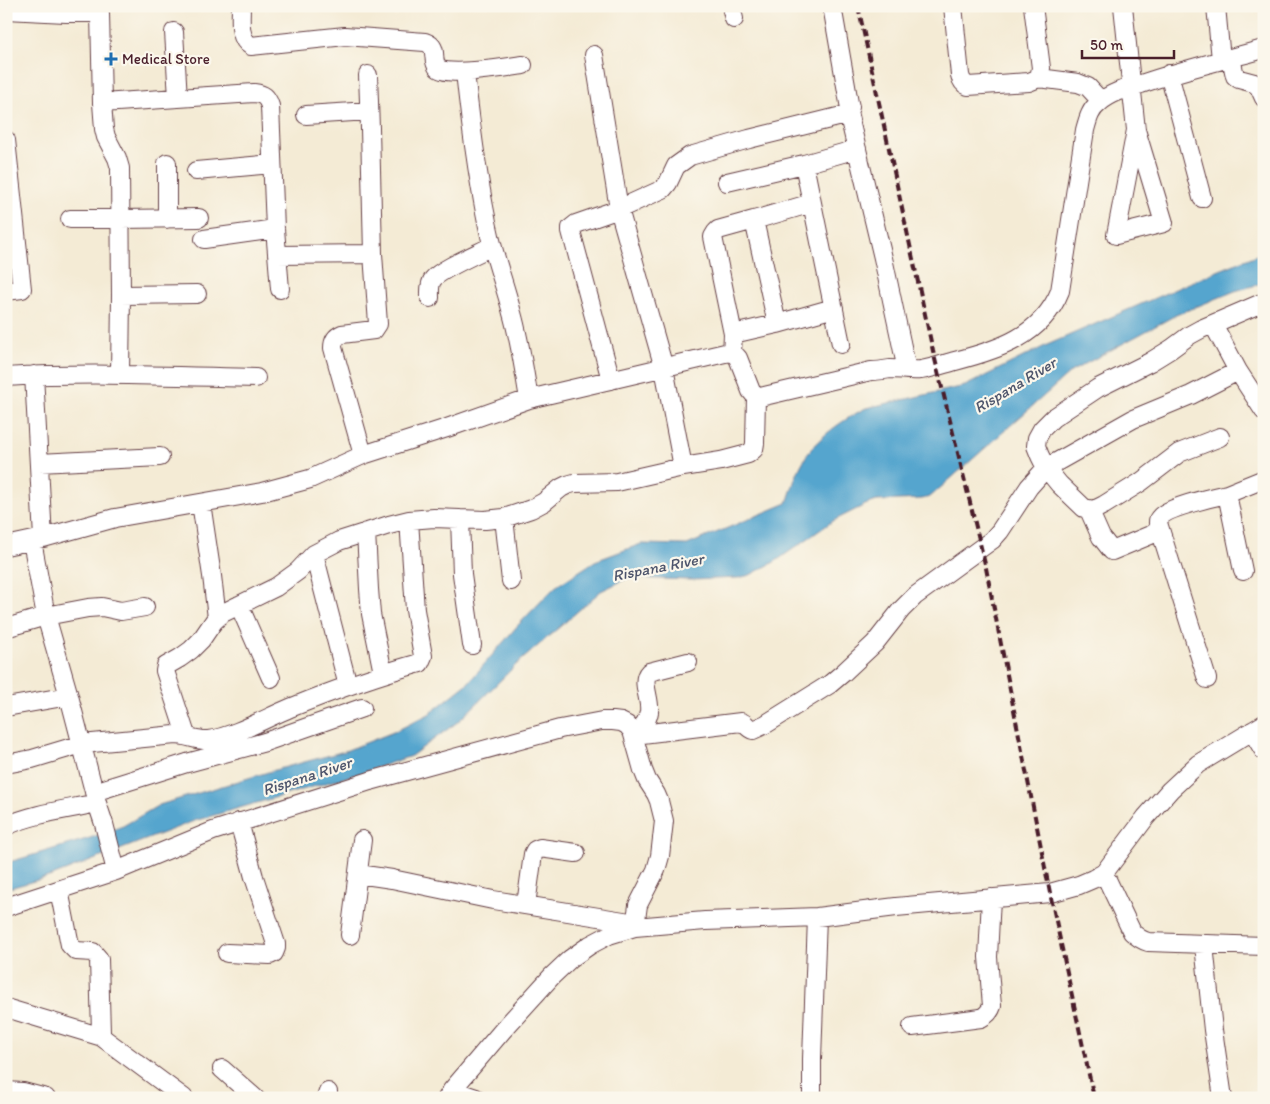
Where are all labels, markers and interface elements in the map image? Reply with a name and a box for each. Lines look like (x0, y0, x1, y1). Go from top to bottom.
scale bar (1082, 28, 1175, 60)
text: 50 m (1090, 36, 1123, 54)
place label: Medical Store (122, 50, 210, 68)
marker: Medical Store (104, 52, 118, 66)
water label: Rispana River (970, 352, 1061, 417)
water label: Rispana River (611, 548, 707, 585)
water label: Rispana River (260, 752, 356, 799)

